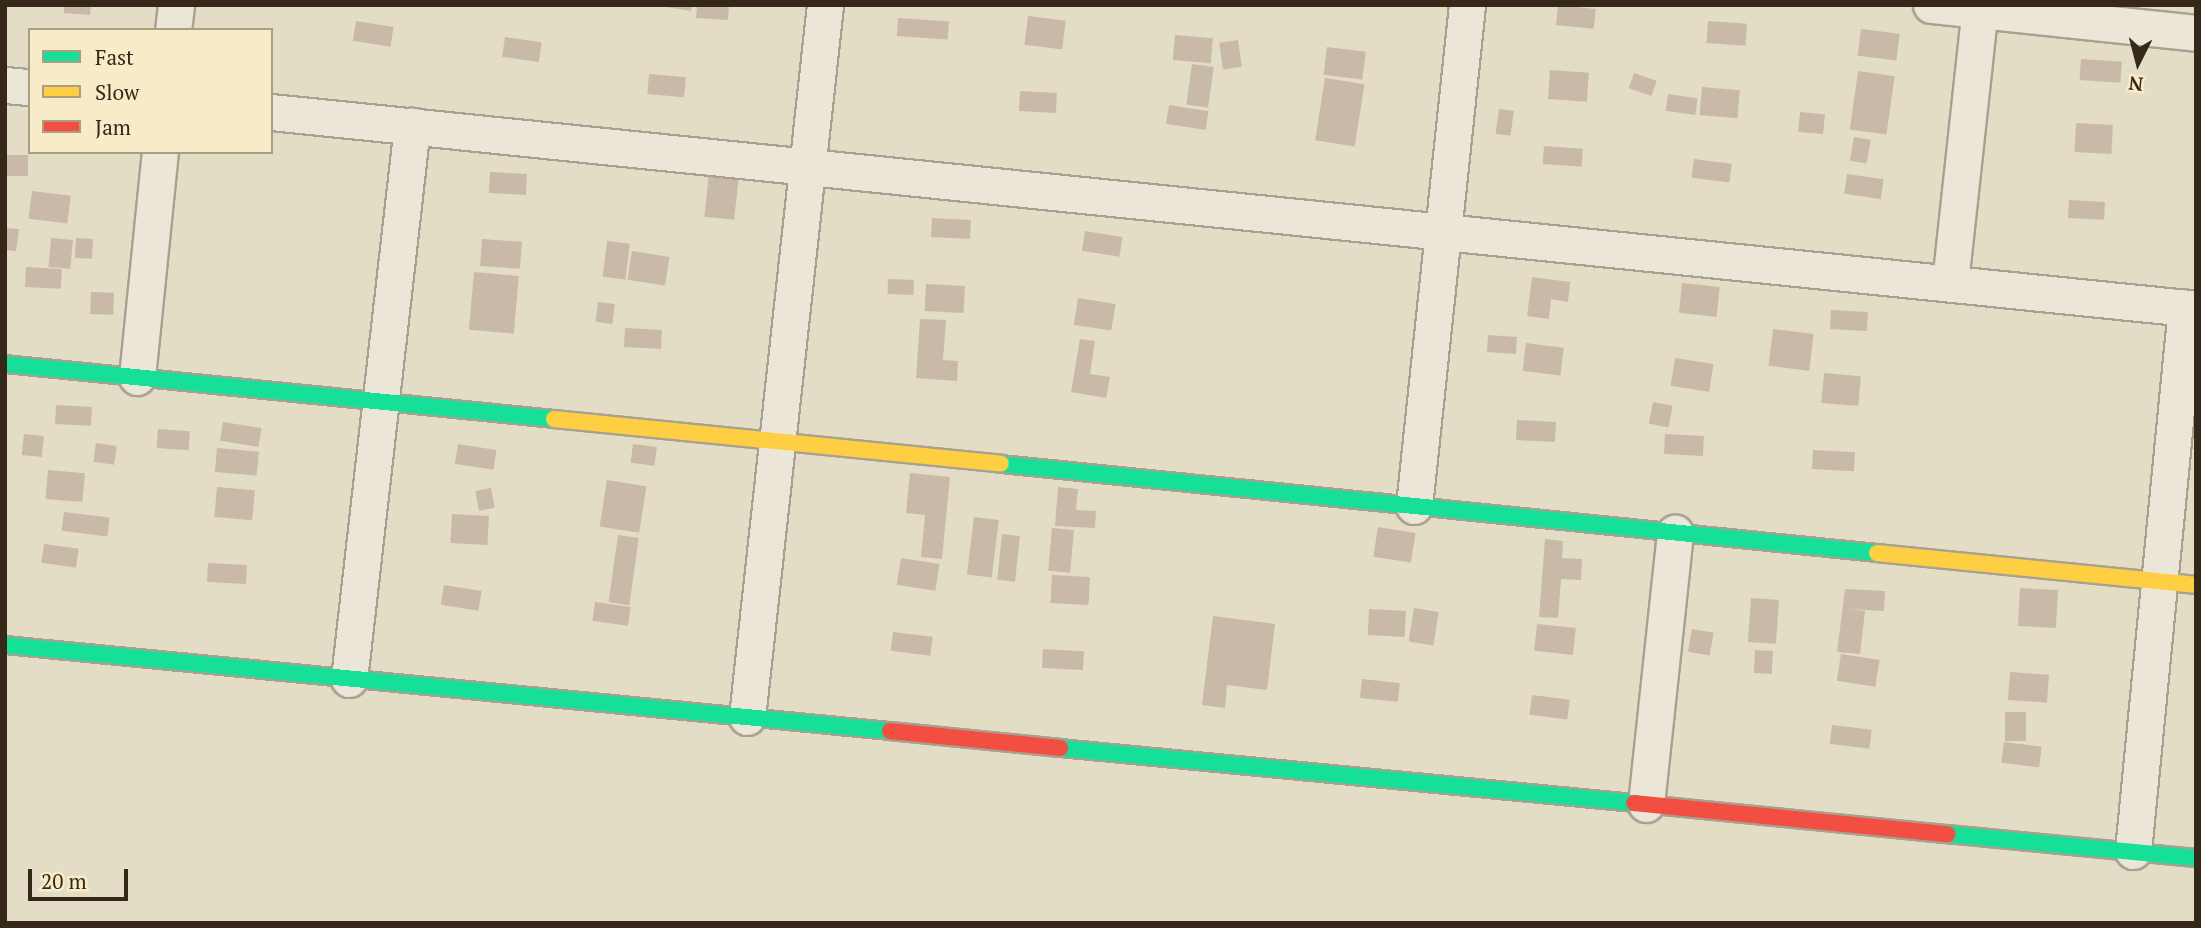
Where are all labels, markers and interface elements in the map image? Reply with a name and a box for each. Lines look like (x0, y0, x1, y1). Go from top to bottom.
legend (28, 28, 273, 154)
north arrow (2103, 28, 2173, 98)
text: Fast (95, 43, 134, 71)
text: N (2127, 71, 2144, 98)
text: Slow (95, 78, 139, 106)
text: Jam (95, 113, 131, 141)
scale bar (32, 855, 131, 899)
text: 20 m (41, 867, 87, 895)

